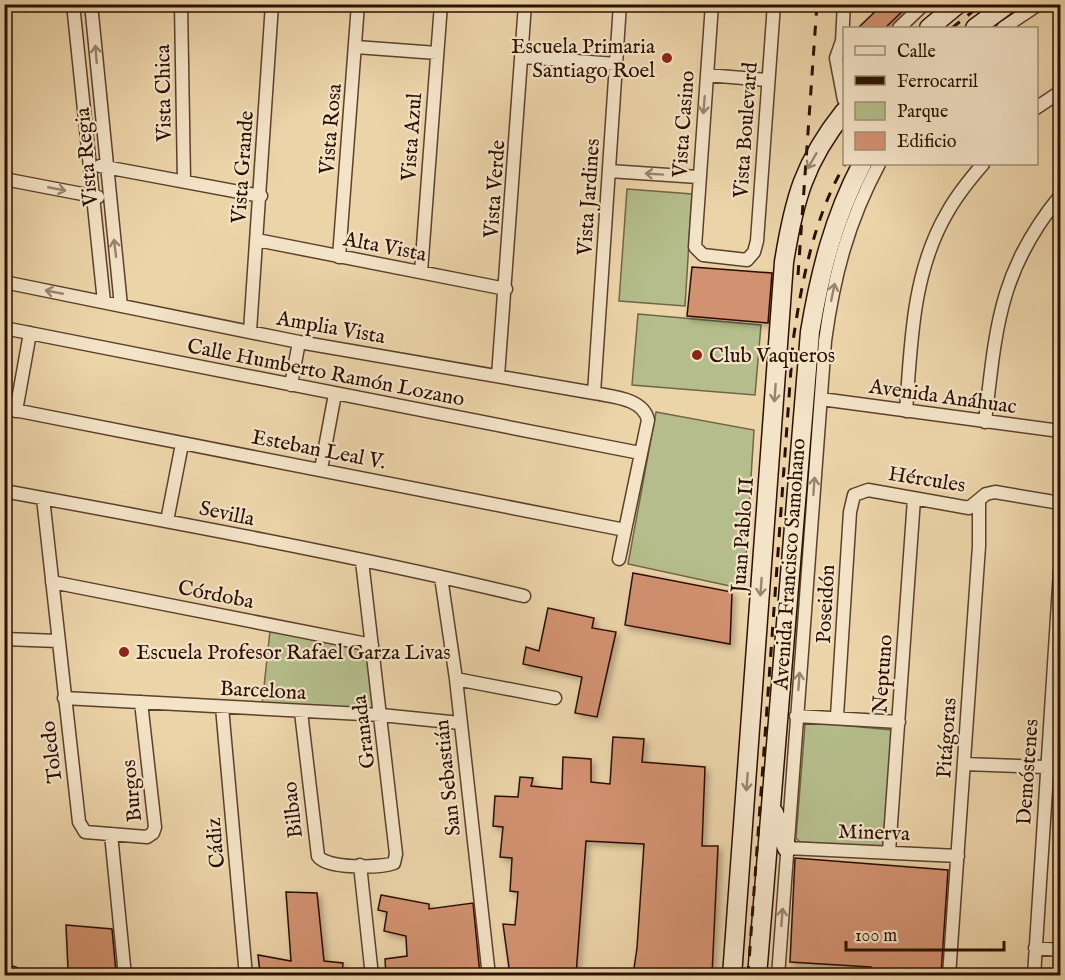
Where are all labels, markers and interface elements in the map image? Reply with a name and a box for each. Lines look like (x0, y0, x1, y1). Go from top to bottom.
legend (843, 27, 1038, 165)
place label: Escuela Primaria Santiago Roel (511, 34, 656, 85)
text: Calle (897, 41, 936, 64)
street label: Vista Chica (150, 43, 179, 143)
one-way arrow (90, 44, 101, 64)
marker: Escuela Primaria Santiago Roel (660, 51, 674, 65)
street label: Vista Boulevard (728, 60, 765, 200)
street label: Vista Casino (667, 70, 702, 180)
text: Ferrocarril (897, 71, 978, 94)
street label: Vista Rosa (314, 82, 349, 177)
street label: Vista Azul (396, 92, 429, 183)
one-way arrow (698, 94, 709, 114)
text: Parque (897, 101, 948, 124)
street label: Vista Regia (70, 105, 105, 208)
street label: Vista Grande (226, 109, 261, 225)
text: Edificio (897, 131, 957, 154)
street label: Vista Jardines (572, 138, 607, 258)
street label: Vista Verde (479, 139, 512, 240)
one-way arrow (806, 151, 817, 169)
one-way arrow (644, 168, 664, 179)
one-way arrow (47, 184, 66, 195)
street label: Alta Vista (340, 226, 429, 269)
one-way arrow (109, 238, 120, 258)
one-way arrow (828, 283, 839, 303)
one-way arrow (45, 286, 64, 298)
street label: Amplia Vista (273, 305, 388, 351)
street label: Calle Humberto Ramón Lozano (185, 333, 467, 414)
place label: Club Vaqueros (709, 343, 835, 370)
marker: Club Vaqueros (690, 348, 704, 362)
street label: Avenida Anáhuac (866, 374, 1018, 421)
one-way arrow (769, 382, 780, 402)
street label: Esteban Leal V. (249, 424, 388, 477)
street label: Avenida Francisco Samohano (768, 437, 813, 692)
street label: Hércules (886, 461, 967, 500)
street label: Juan Pablo II (726, 477, 761, 596)
one-way arrow (809, 477, 820, 497)
street label: Sevilla (197, 495, 258, 534)
street label: Poseidón (811, 564, 842, 644)
street label: Córdoba (175, 575, 257, 616)
one-way arrow (755, 577, 766, 597)
street label: Neptuno (867, 634, 900, 715)
place label: Escuela Profesor Rafael Garza Livas (136, 640, 451, 667)
marker: Escuela Profesor Rafael Garza Livas (117, 645, 131, 659)
one-way arrow (794, 671, 805, 691)
street label: Barcelona (219, 676, 308, 707)
street label: Granada (346, 693, 382, 770)
street label: Pitágoras (931, 697, 964, 779)
street label: San Sebastián (429, 718, 468, 837)
street label: Demóstenes (1011, 718, 1046, 826)
street label: Toledo (35, 719, 70, 784)
street label: Burgos (116, 758, 149, 823)
one-way arrow (742, 771, 753, 791)
street label: Bilbao (277, 780, 310, 840)
street label: Cádiz (201, 816, 232, 869)
street label: Minerva (837, 819, 911, 848)
one-way arrow (777, 908, 788, 928)
scale bar (846, 914, 1004, 952)
text: 100 m (855, 925, 897, 948)

